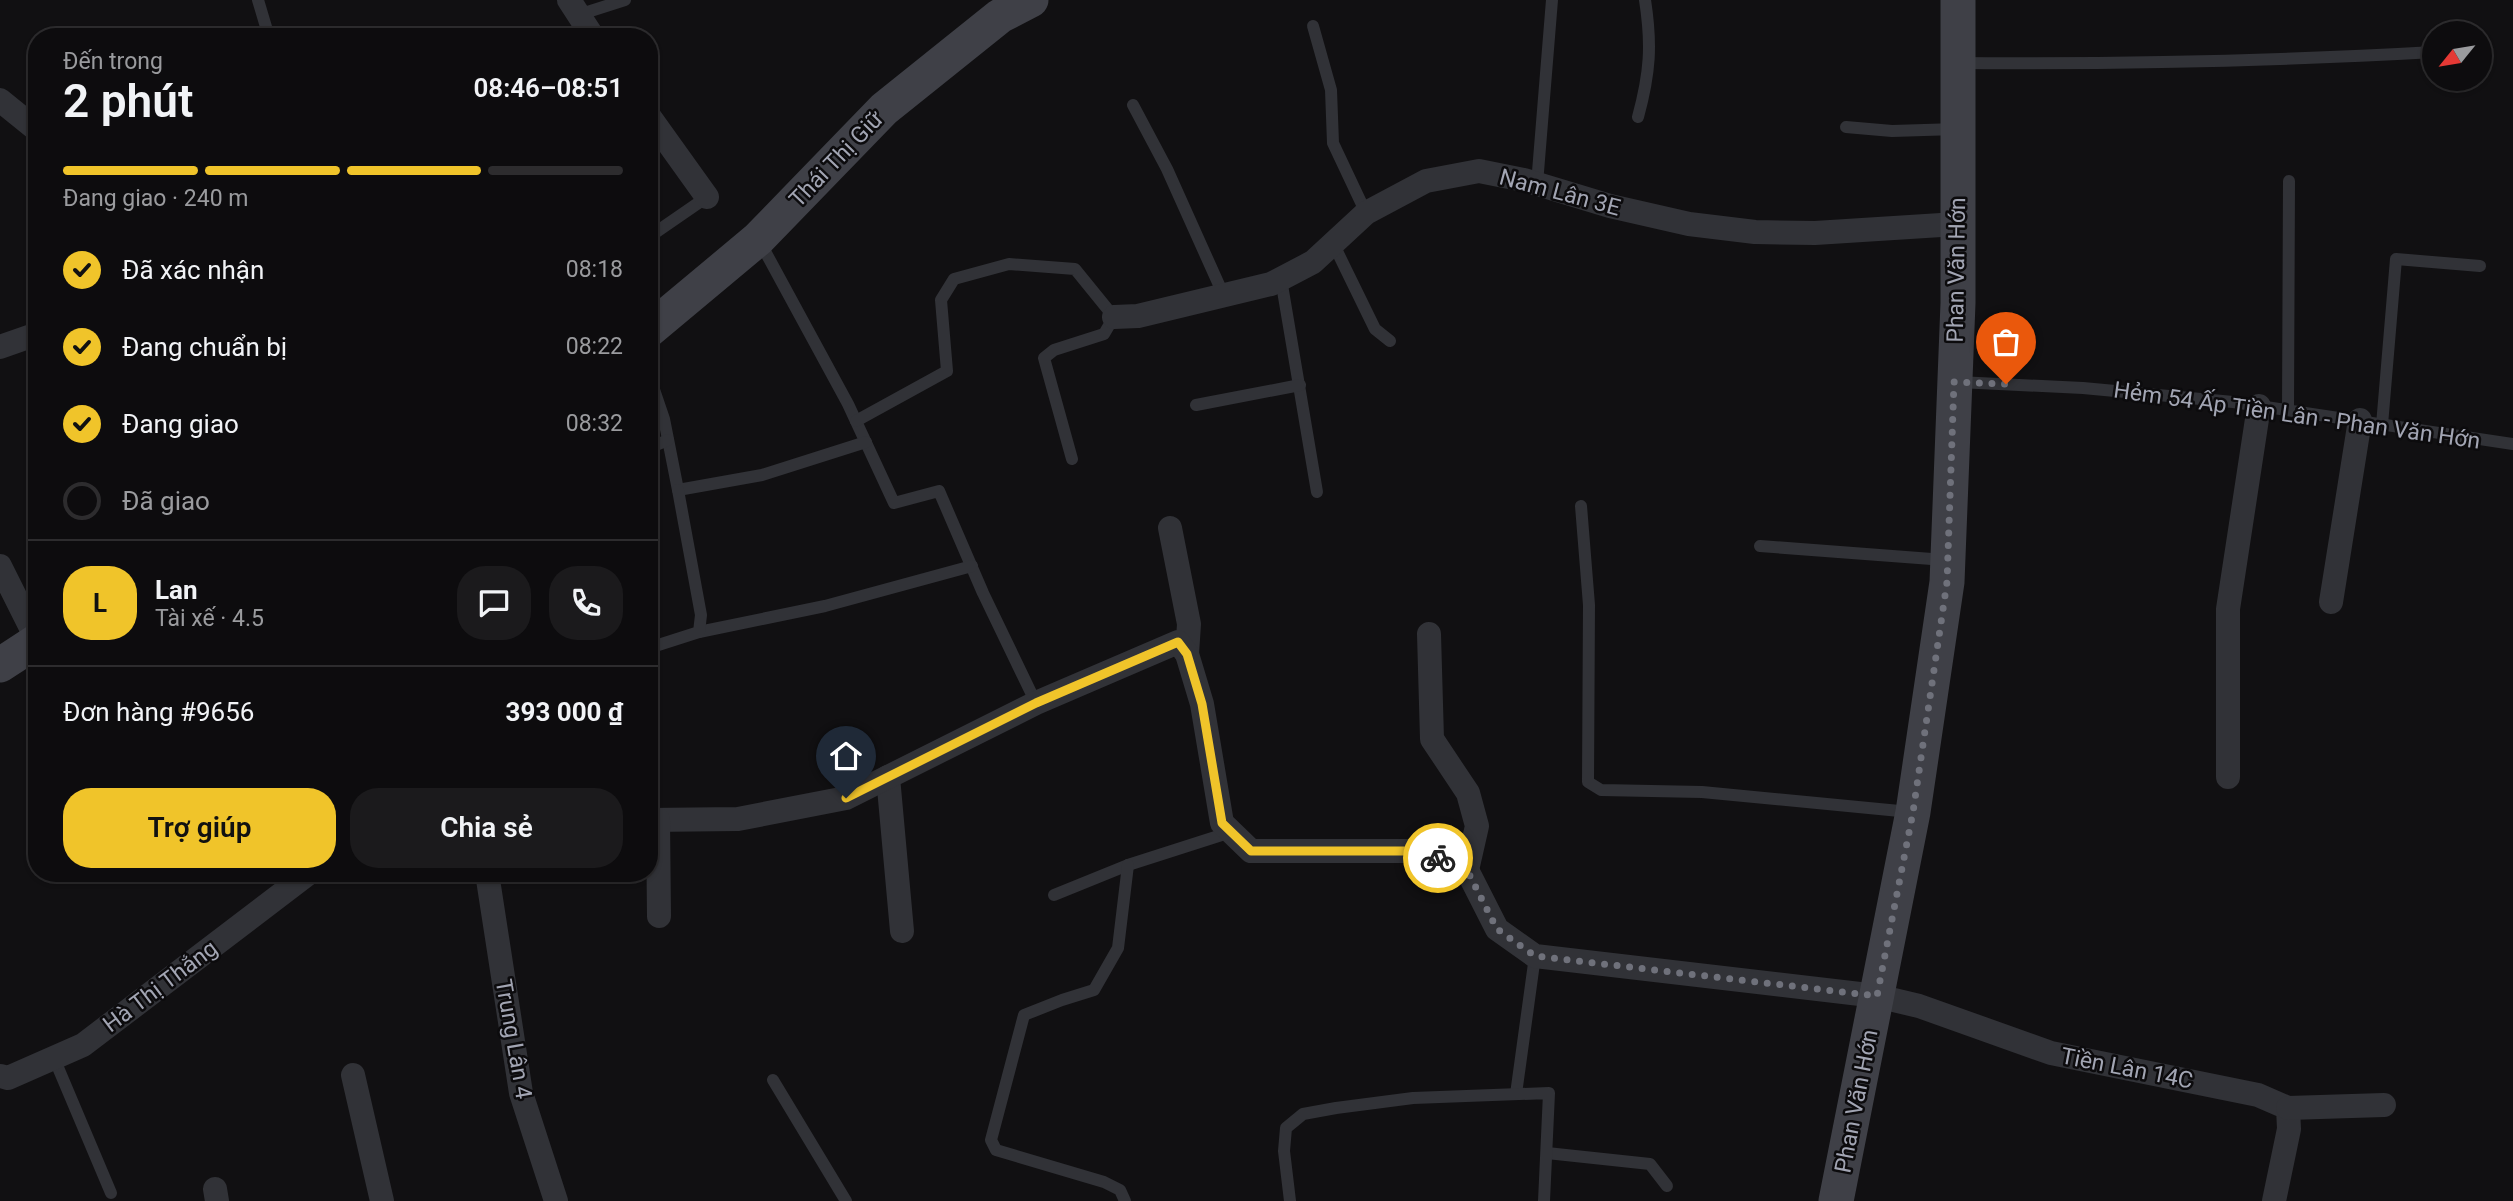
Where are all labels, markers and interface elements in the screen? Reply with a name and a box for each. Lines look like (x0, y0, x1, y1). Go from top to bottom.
north arrow (2422, 21, 2492, 91)
map controls (2422, 21, 2492, 91)
text: Đến trong (63, 48, 163, 75)
text: 08:46–08:51 (473, 73, 623, 103)
text: 2 phút (63, 74, 193, 128)
street label: Thái Thị Giữ (784, 105, 889, 213)
street label: Nam Lân 3E (1496, 163, 1623, 222)
text: Đang giao · 240 m (63, 185, 248, 212)
street label: Phan Văn Hớn (1942, 197, 1971, 343)
icon: check (63, 251, 101, 289)
text: Đã xác nhận (122, 255, 264, 285)
text: 08:18 (566, 256, 623, 283)
pin (1976, 312, 2036, 384)
icon: bag (1987, 323, 2025, 361)
icon: check (63, 328, 101, 366)
text: Đang chuẩn bị (122, 332, 287, 362)
text: 08:22 (566, 333, 623, 360)
street label: Hẻm 54 Ấp Tiền Lân - Phan Văn Hớn (2112, 373, 2482, 455)
icon: check (63, 405, 101, 443)
text: Đang giao (122, 409, 239, 439)
text: 08:32 (566, 410, 623, 437)
text: Đã giao (122, 486, 210, 516)
button: chat (457, 566, 531, 640)
button: phone (549, 566, 623, 640)
text: Lan (155, 575, 198, 605)
text: L (93, 588, 107, 618)
text: Tài xế · 4.5 (155, 605, 264, 632)
text: Đơn hàng #9656 (63, 697, 254, 727)
text: 393 000 ₫ (506, 697, 623, 727)
pin (816, 726, 876, 798)
icon: home (827, 737, 865, 775)
button: Trợ giúp (63, 788, 336, 868)
button: Chia sẻ (350, 788, 623, 868)
courier (1403, 823, 1473, 893)
icon: bike (1419, 839, 1457, 877)
street label: Hà Thị Thắng (98, 935, 223, 1038)
street label: Trung Lân 4 (490, 977, 537, 1101)
street label: Phan Văn Hớn (1829, 1027, 1884, 1175)
street label: Tiền Lân 14C (2059, 1042, 2195, 1095)

